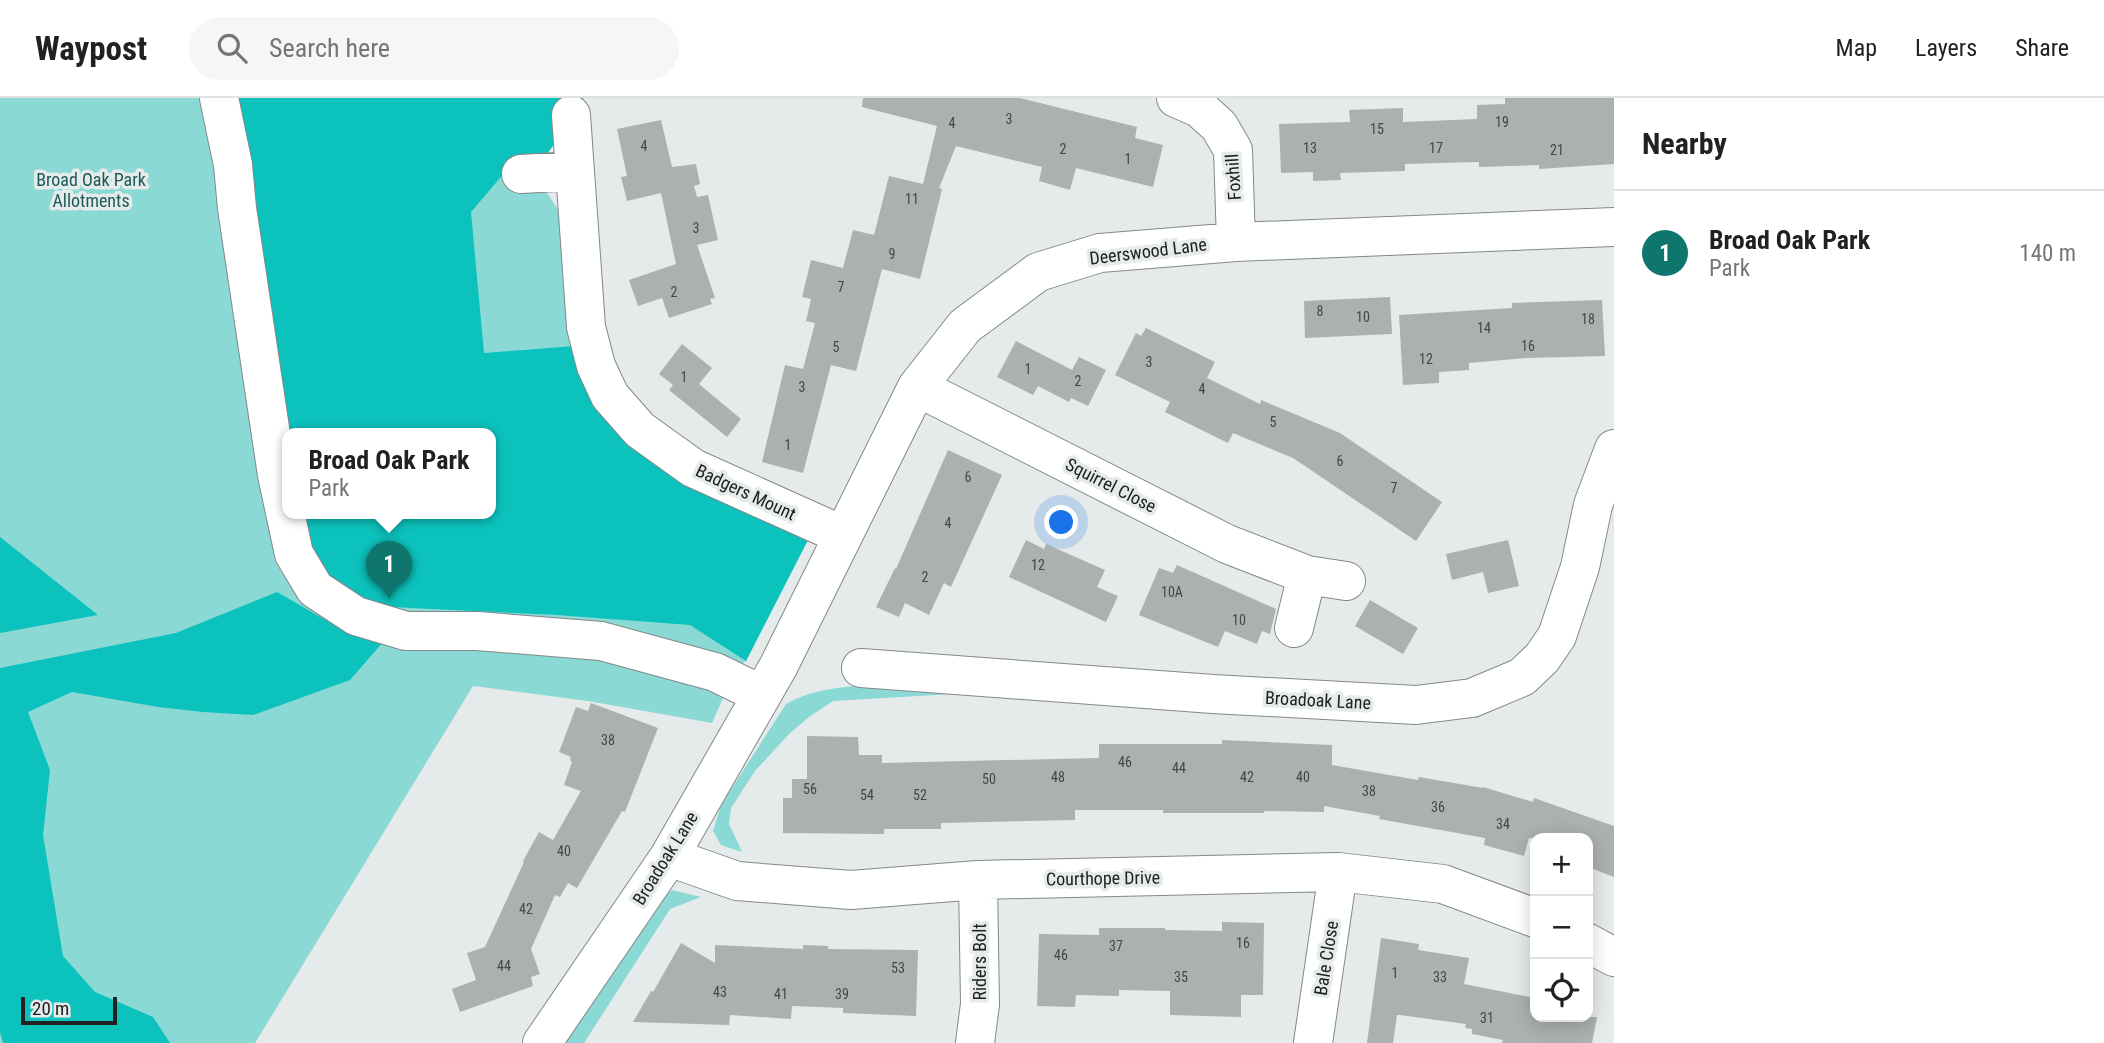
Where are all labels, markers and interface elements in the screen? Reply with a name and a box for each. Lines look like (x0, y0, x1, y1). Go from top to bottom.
search box (189, 17, 679, 80)
text: Waypost (35, 29, 147, 68)
icon: search (213, 29, 251, 67)
text: Search here (269, 33, 390, 63)
text: Map (1836, 34, 1877, 62)
text: Layers (1915, 34, 1977, 62)
text: Share (2015, 34, 2069, 62)
house number: 3 (1006, 111, 1012, 127)
house number: 19 (1495, 114, 1509, 130)
house number: 4 (949, 115, 956, 131)
house number: 15 (1370, 121, 1384, 137)
text: Nearby (1642, 126, 1727, 161)
house number: 4 (641, 138, 648, 154)
house number: 13 (1303, 140, 1317, 156)
house number: 17 (1429, 140, 1443, 156)
house number: 2 (1060, 141, 1067, 157)
house number: 21 (1550, 142, 1564, 158)
house number: 1 (1125, 151, 1131, 167)
street label: Foxhill (1221, 153, 1245, 201)
park label: Broad Oak Park Allotments (36, 169, 146, 211)
house number: 11 (905, 191, 919, 207)
house number: 3 (693, 220, 699, 236)
text: Broad Oak Park (1709, 225, 1870, 255)
street label: Deerswood Lane (1088, 233, 1208, 269)
text: 1 (1659, 240, 1671, 267)
text: 140 m (2019, 240, 2076, 267)
house number: 9 (889, 246, 895, 262)
text: Park (1709, 255, 1750, 282)
house number: 7 (838, 279, 845, 295)
house number: 2 (671, 284, 678, 300)
house number: 8 (1317, 303, 1324, 319)
house number: 10 (1356, 309, 1370, 325)
house number: 18 (1581, 311, 1595, 327)
house number: 14 (1477, 320, 1491, 336)
house number: 16 (1521, 338, 1535, 354)
house number: 5 (833, 339, 840, 355)
house number: 12 (1419, 351, 1433, 367)
house number: 3 (1146, 354, 1152, 370)
house number: 1 (1025, 361, 1031, 377)
house number: 1 (681, 369, 687, 385)
house number: 2 (1075, 373, 1082, 389)
house number: 3 (799, 379, 805, 395)
house number: 4 (1199, 381, 1206, 397)
house number: 5 (1270, 414, 1277, 430)
popup (282, 428, 496, 519)
house number: 1 (785, 437, 791, 453)
text: Broad Oak Park (308, 445, 470, 475)
street label: Squirrel Close (1062, 453, 1160, 517)
house number: 6 (1337, 453, 1344, 469)
street label: Badgers Mount (693, 460, 799, 524)
house number: 6 (965, 469, 972, 485)
text: Park (308, 475, 349, 502)
house number: 7 (1391, 480, 1398, 496)
your location (1044, 505, 1078, 539)
house number: 4 (945, 515, 952, 531)
pin: 1 (366, 541, 412, 599)
house number: 12 (1031, 557, 1045, 573)
house number: 2 (922, 569, 929, 585)
house number: 10A (1161, 584, 1183, 600)
house number: 10 (1232, 612, 1246, 628)
street label: Broadoak Lane (1265, 687, 1371, 713)
house number: 38 (601, 732, 615, 748)
house number: 46 (1118, 754, 1132, 770)
house number: 44 (1172, 760, 1186, 776)
house number: 48 (1051, 769, 1065, 785)
house number: 42 (1240, 769, 1254, 785)
house number: 40 (1296, 769, 1310, 785)
house number: 50 (982, 771, 996, 787)
house number: 56 (803, 781, 817, 797)
house number: 38 (1362, 783, 1376, 799)
house number: 54 (860, 787, 874, 803)
house number: 52 (913, 787, 927, 803)
house number: 36 (1431, 799, 1445, 815)
street label: Broadoak Lane (628, 808, 702, 908)
house number: 34 (1496, 816, 1510, 832)
map controls (1530, 833, 1593, 1022)
button: + (1530, 833, 1593, 896)
house number: 40 (557, 843, 571, 859)
street label: Courthope Drive (1046, 867, 1160, 889)
button: − (1530, 896, 1593, 959)
house number: 42 (519, 901, 533, 917)
street label: Bale Close (1310, 919, 1342, 997)
street label: Riders Bolt (969, 923, 990, 1001)
house number: 16 (1236, 935, 1250, 951)
house number: 37 (1109, 938, 1123, 954)
house number: 46 (1054, 947, 1068, 963)
house number: 44 (497, 958, 511, 974)
button: locate (1530, 959, 1593, 1022)
house number: 53 (891, 960, 905, 976)
house number: 1 (1392, 965, 1398, 981)
house number: 35 (1174, 969, 1188, 985)
house number: 33 (1433, 969, 1447, 985)
house number: 43 (713, 984, 727, 1000)
house number: 41 (774, 986, 788, 1002)
house number: 39 (835, 986, 849, 1002)
scale bar (21, 994, 117, 1026)
text: 20 m (32, 997, 69, 1020)
house number: 31 (1480, 1010, 1494, 1026)

